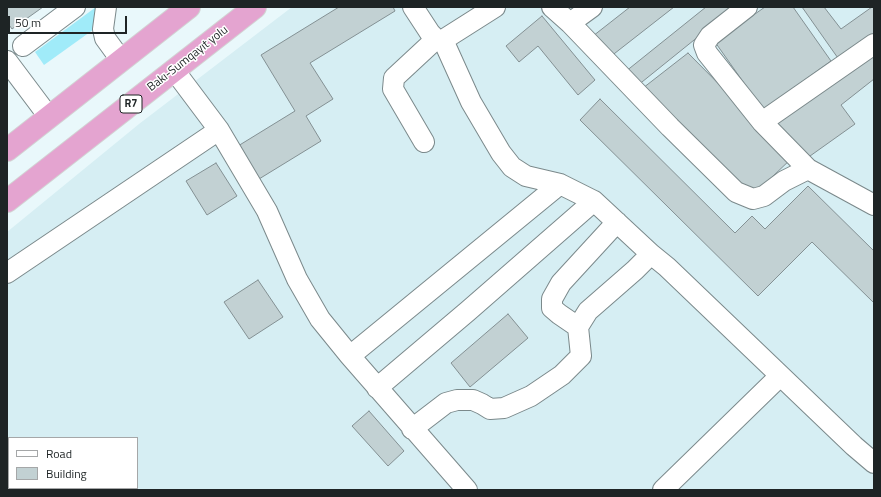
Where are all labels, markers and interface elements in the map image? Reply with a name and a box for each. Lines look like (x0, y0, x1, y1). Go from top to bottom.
scale bar (10, 8, 129, 34)
text: 50 m (15, 13, 41, 32)
street label: Bakı-Sumqayıt yolu (145, 23, 231, 95)
road number: R7 (120, 95, 142, 113)
legend (8, 437, 138, 489)
text: Road (46, 444, 72, 463)
text: Building (46, 464, 87, 483)

